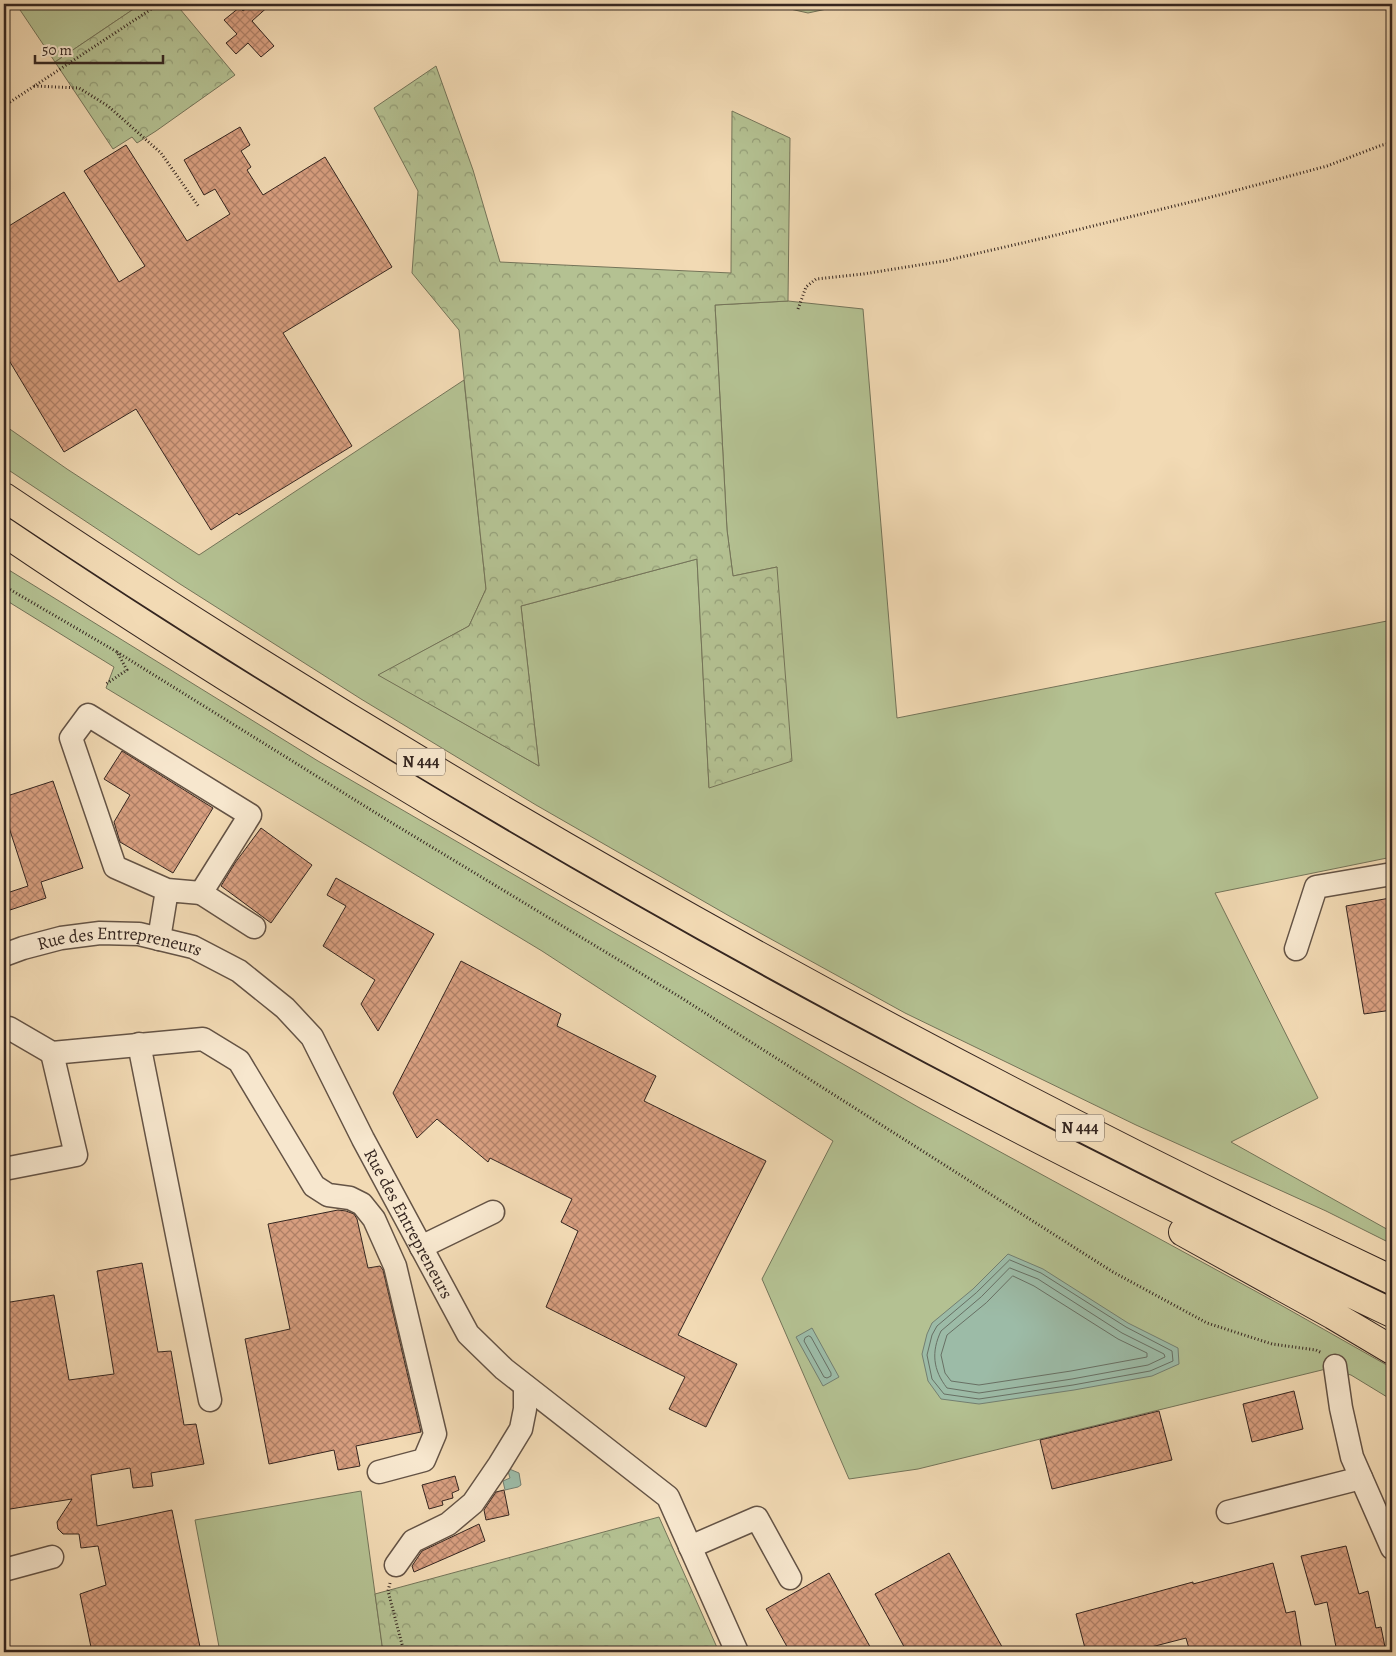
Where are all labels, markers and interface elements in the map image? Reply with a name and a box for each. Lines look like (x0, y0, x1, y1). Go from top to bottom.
scale bar (35, 32, 162, 64)
text: 50 m (42, 40, 72, 60)
road number: N 444 (397, 749, 445, 776)
street label: Rue des Entrepreneurs (35, 921, 207, 962)
road number: N 444 (1056, 1114, 1104, 1142)
street label: Rue des Entrepreneurs (358, 1144, 459, 1303)

